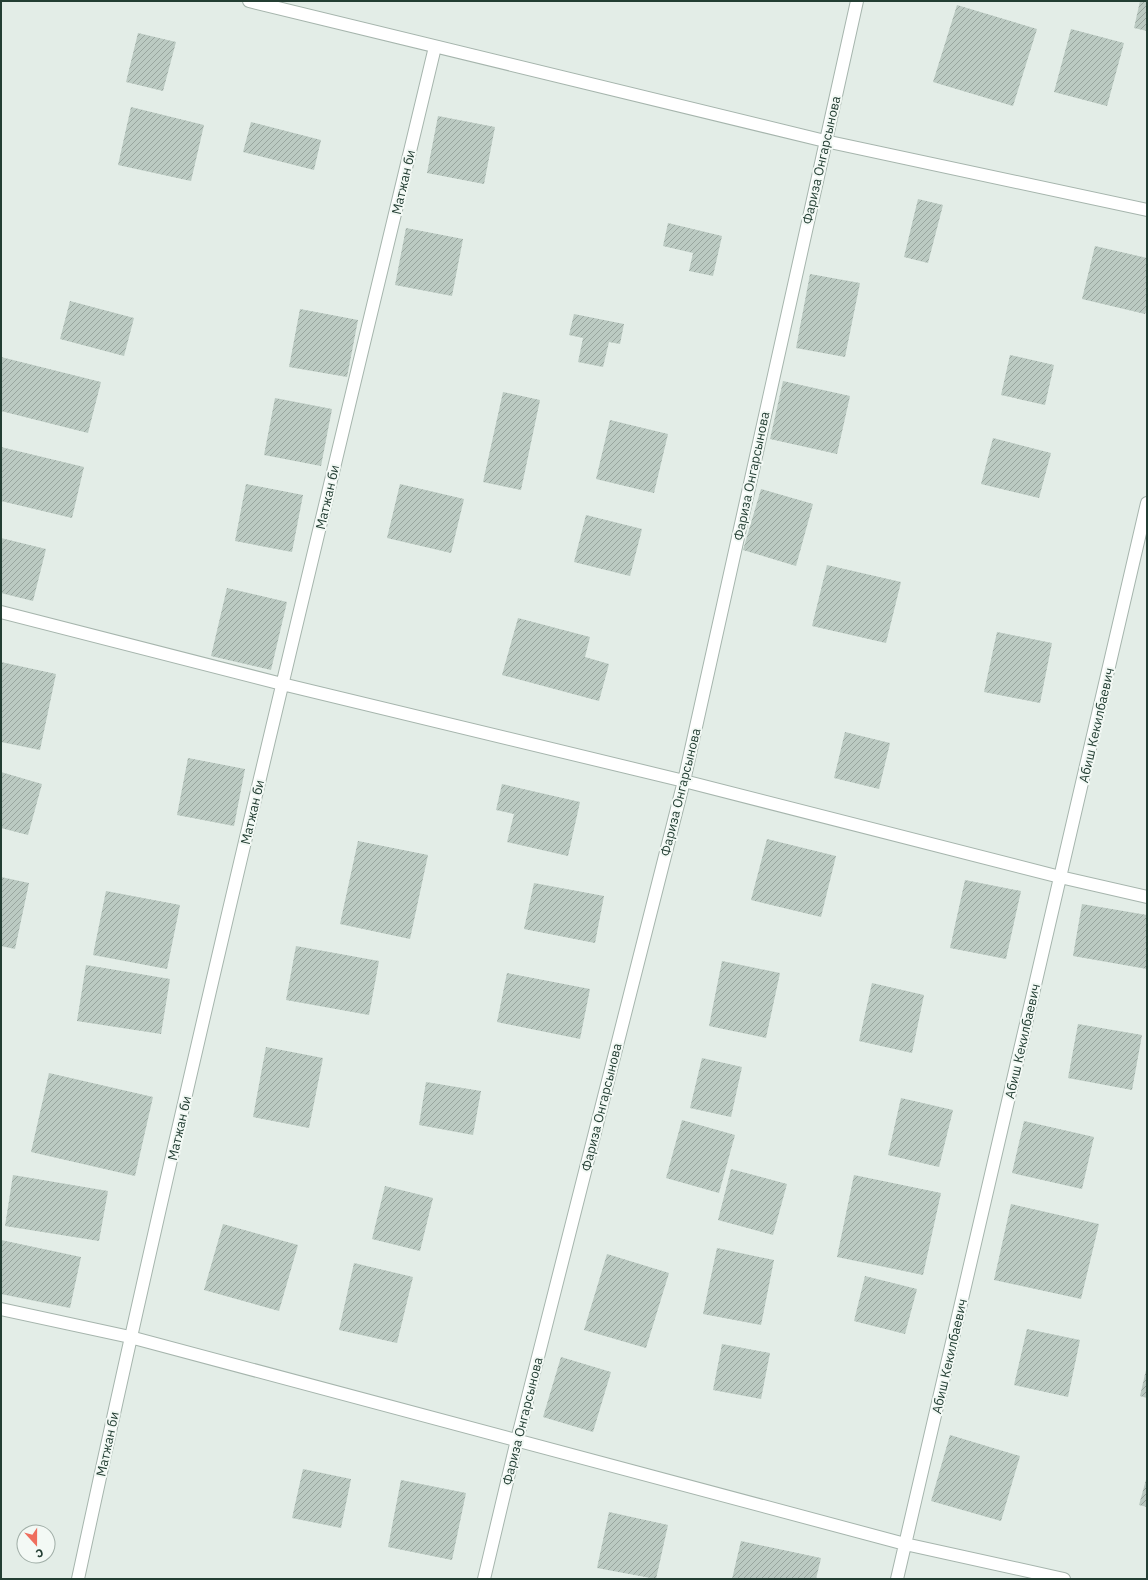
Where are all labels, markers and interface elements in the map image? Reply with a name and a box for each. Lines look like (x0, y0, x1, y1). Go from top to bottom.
street label: Фариза Онгарсынова (798, 94, 845, 226)
street label: Матжан би (388, 148, 419, 216)
street label: Фариза Онгарсынова (730, 410, 773, 542)
street label: Матжан би (312, 463, 343, 531)
street label: Абиш Кекилбаевич (1075, 666, 1118, 784)
street label: Фариза Онгарсынова (656, 726, 705, 858)
street label: Матжан би (237, 778, 268, 846)
street label: Абиш Кекилбаевич (1001, 982, 1044, 1100)
street label: Фариза Онгарсынова (577, 1041, 626, 1173)
street label: Матжан би (164, 1094, 195, 1162)
street label: Абиш Кекилбаевич (928, 1297, 971, 1415)
street label: Фариза Онгарсынова (498, 1355, 547, 1487)
street label: Матжан би (92, 1410, 123, 1478)
north arrow (16, 1524, 56, 1564)
text: С (34, 1546, 45, 1561)

